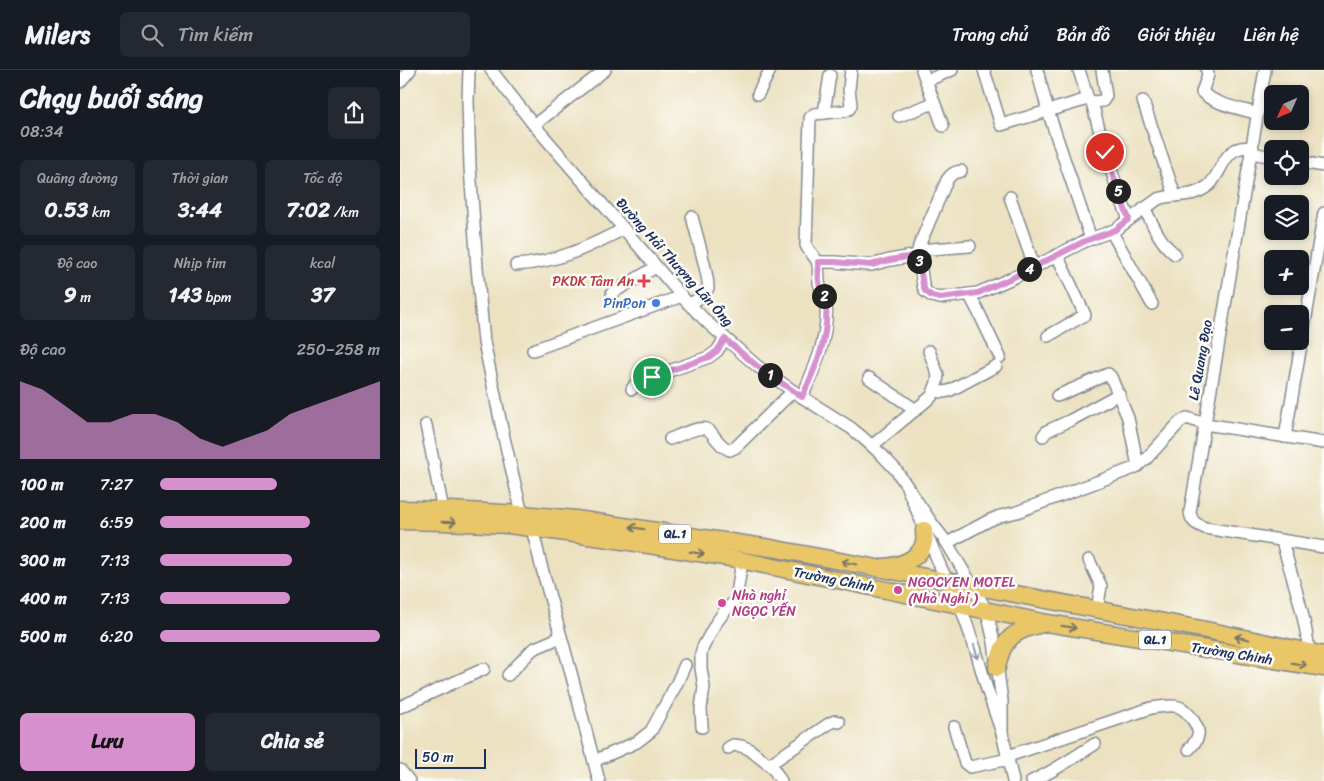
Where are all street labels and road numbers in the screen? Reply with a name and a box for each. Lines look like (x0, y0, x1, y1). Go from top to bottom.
street label: Đường Hải Thượng Lãn Ông (610, 192, 740, 333)
street label: Lê Quang Đạo (1181, 318, 1220, 402)
road number: QL.1 (659, 524, 691, 544)
street label: Trường Chinh (791, 559, 877, 600)
road number: QL.1 (1139, 630, 1171, 650)
street label: Trường Chinh (1189, 635, 1275, 672)

